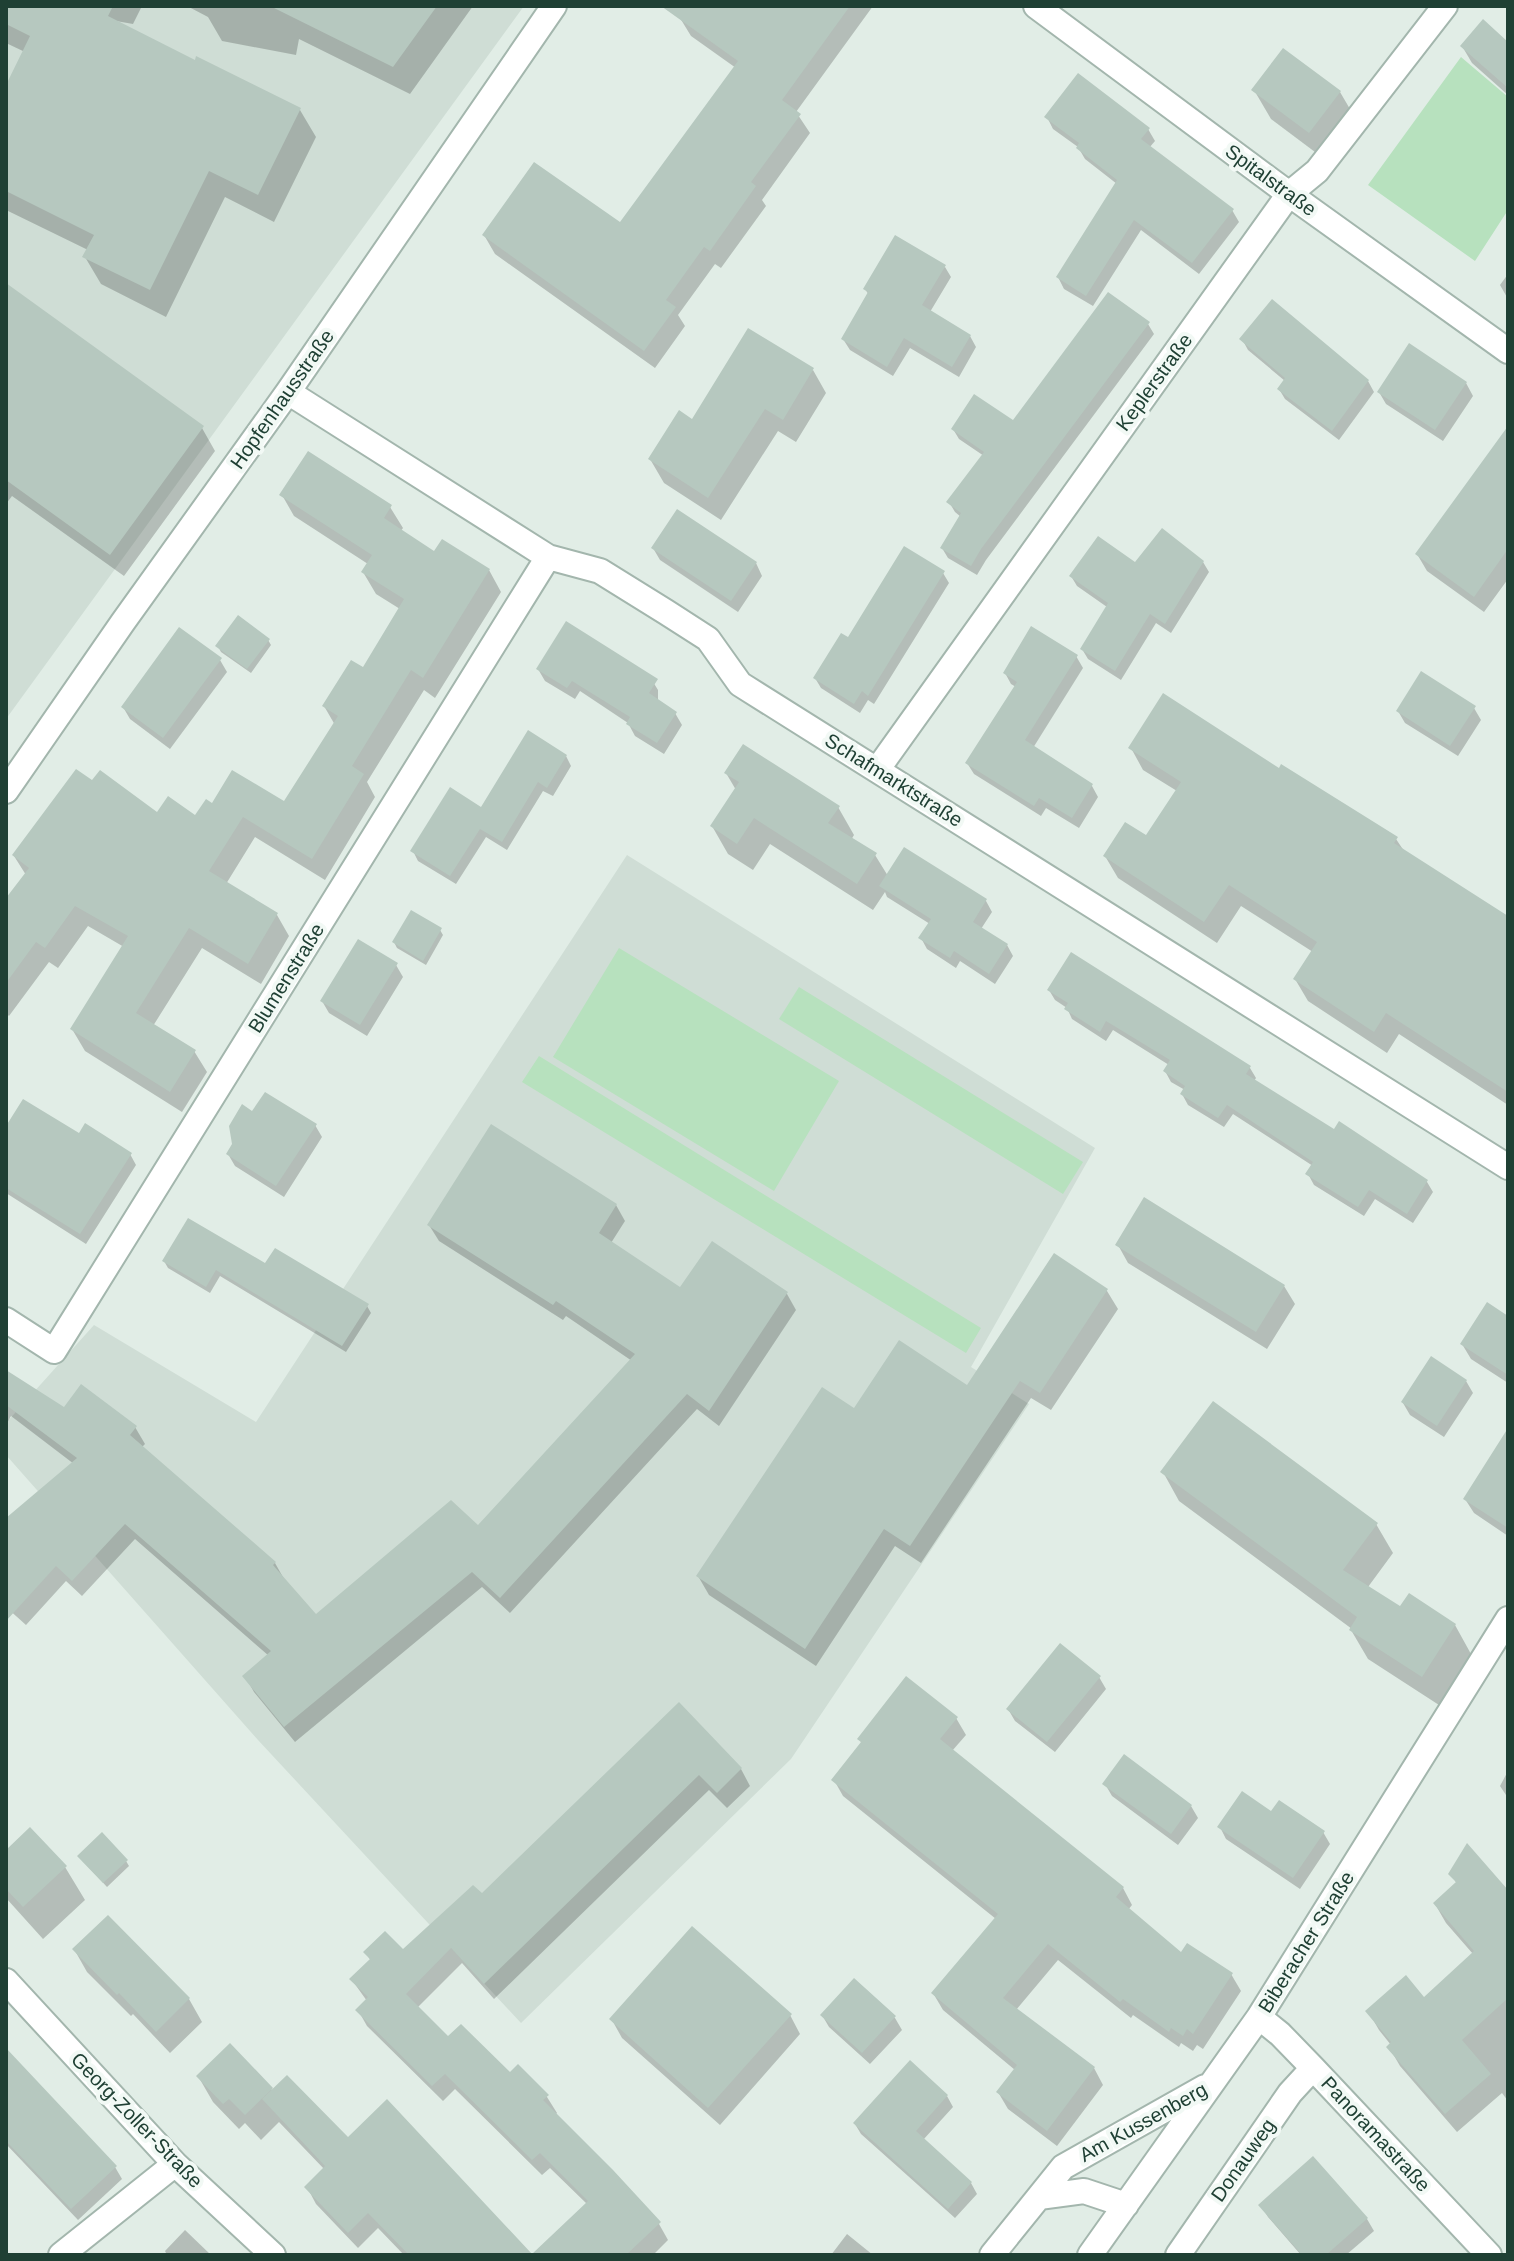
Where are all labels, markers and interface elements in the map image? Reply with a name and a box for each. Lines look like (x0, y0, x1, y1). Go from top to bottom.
street label: Spitalstraße (1221, 140, 1321, 220)
street label: Hopfenhausstraße (226, 325, 338, 473)
street label: Keplerstraße (1111, 329, 1197, 435)
street label: Schafmarktstraße (821, 729, 967, 831)
street label: Blumenstraße (244, 919, 328, 1037)
street label: Biberacher Straße (1254, 1867, 1358, 2017)
street label: Georg-Zoller-Straße (67, 2048, 207, 2192)
street label: Panoramastraße (1317, 2072, 1435, 2196)
street label: Am Kussenberg (1075, 2078, 1211, 2166)
street label: Donauweg (1207, 2115, 1279, 2205)

